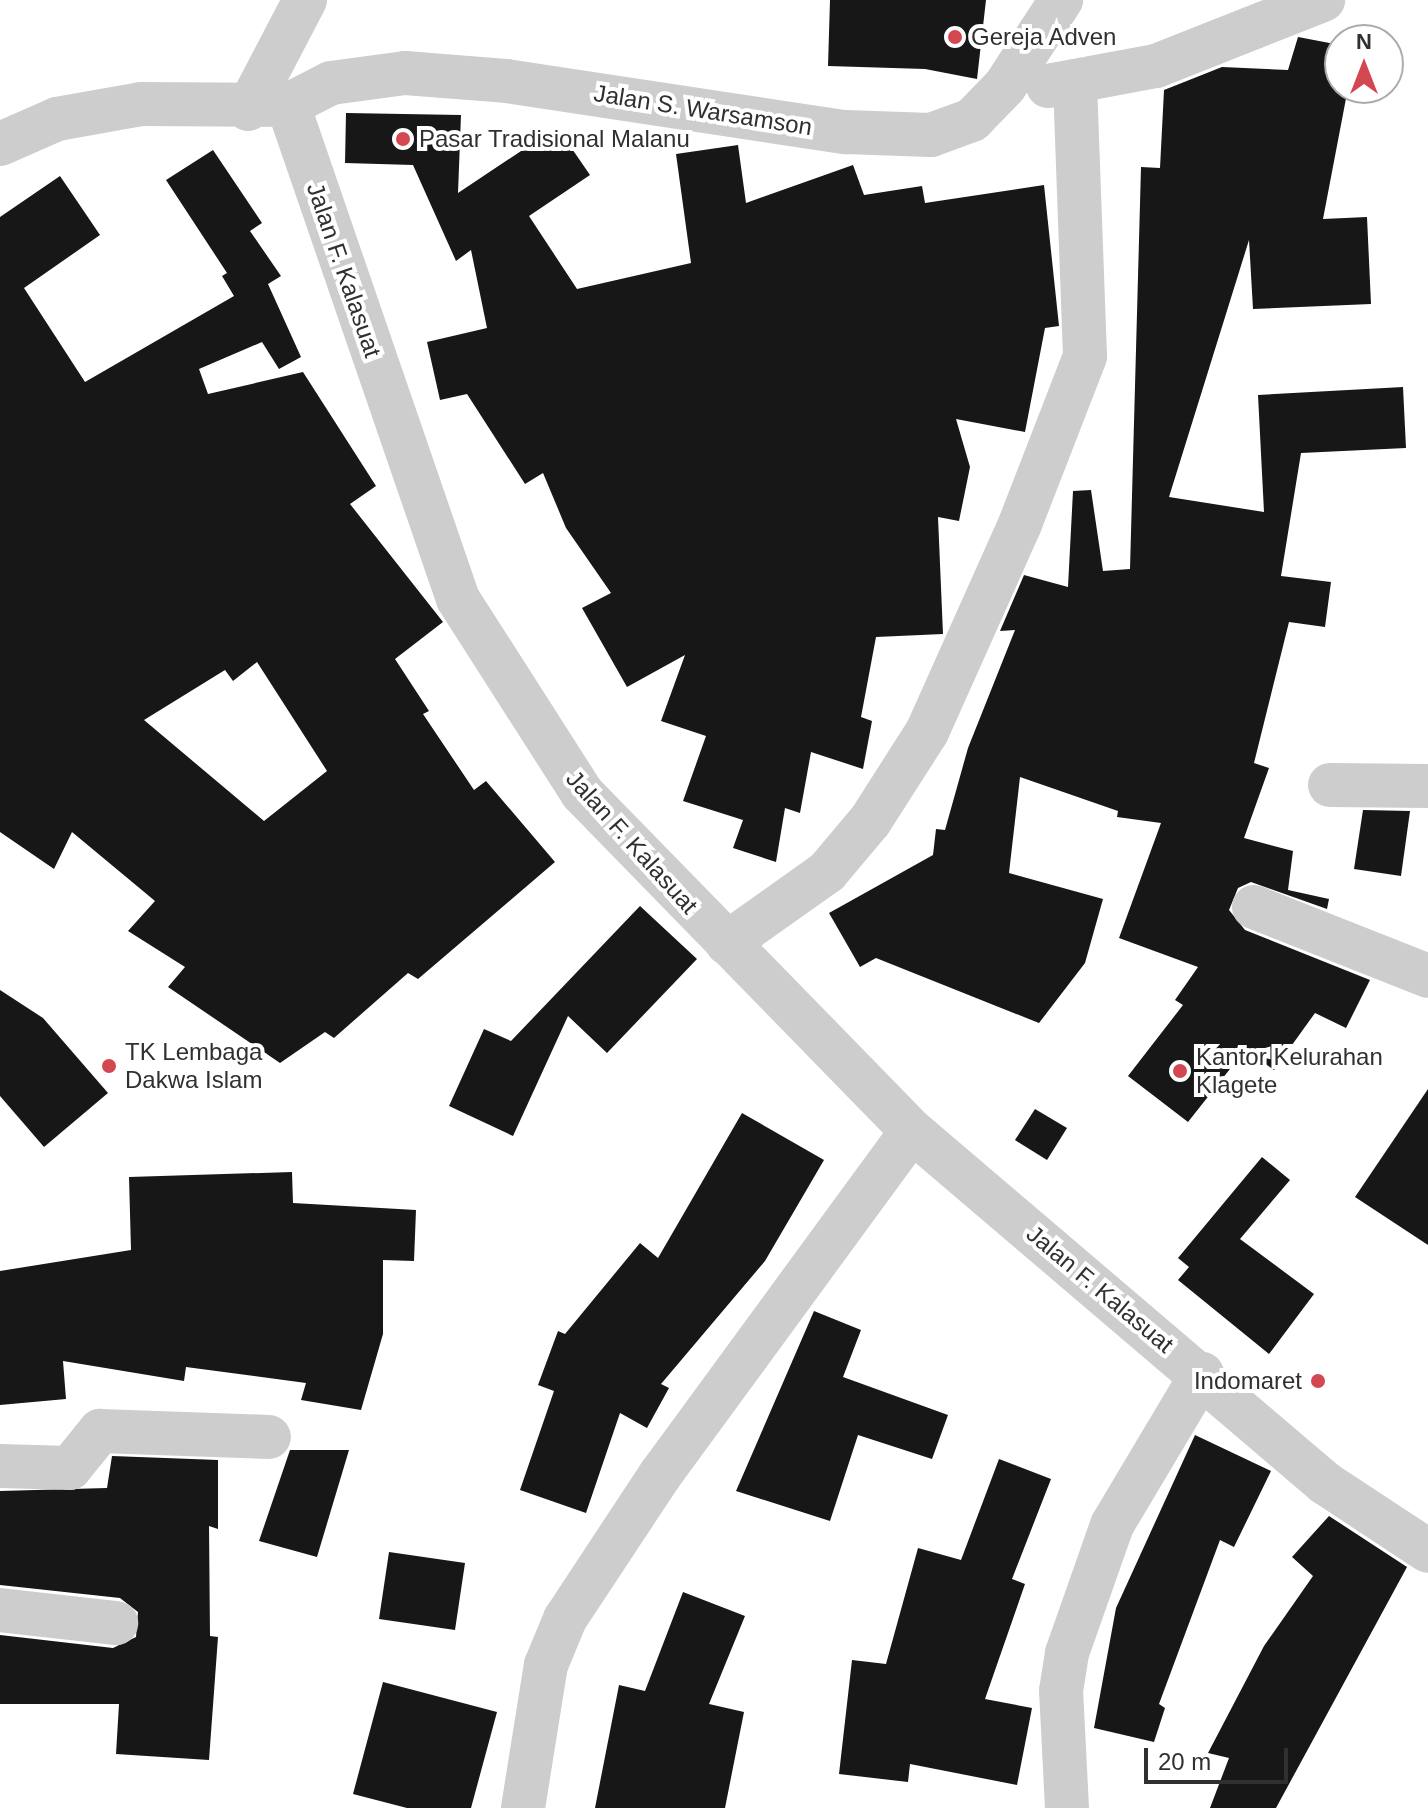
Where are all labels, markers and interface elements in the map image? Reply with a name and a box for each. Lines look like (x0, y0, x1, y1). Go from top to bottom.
place label: Gereja Adven (971, 23, 1118, 51)
north arrow (1324, 24, 1404, 104)
marker: Gereja Adven (946, 28, 964, 46)
text: N (1356, 29, 1372, 54)
street label: Jalan S. Warsamson (592, 79, 814, 141)
place label: Pasar Tradisional Malanu (419, 125, 690, 153)
marker: Pasar Tradisional Malanu (394, 130, 412, 148)
street label: Jalan F. Kalasuat (301, 179, 387, 361)
street label: Jalan F. Kalasuat (560, 764, 704, 920)
place label: TK Lembaga Dakwa Islam (125, 1038, 262, 1094)
place label: Kantor Kelurahan Klagete (1196, 1043, 1383, 1099)
marker: TK Lembaga Dakwa Islam (100, 1057, 118, 1075)
marker: Kantor Kelurahan Klagete (1171, 1062, 1189, 1080)
street label: Jalan F. Kalasuat (1021, 1219, 1179, 1359)
place label: Indomaret (1194, 1367, 1302, 1395)
marker: Indomaret (1309, 1372, 1327, 1390)
scale bar (1148, 1732, 1292, 1782)
text: 20 m (1158, 1748, 1211, 1775)

